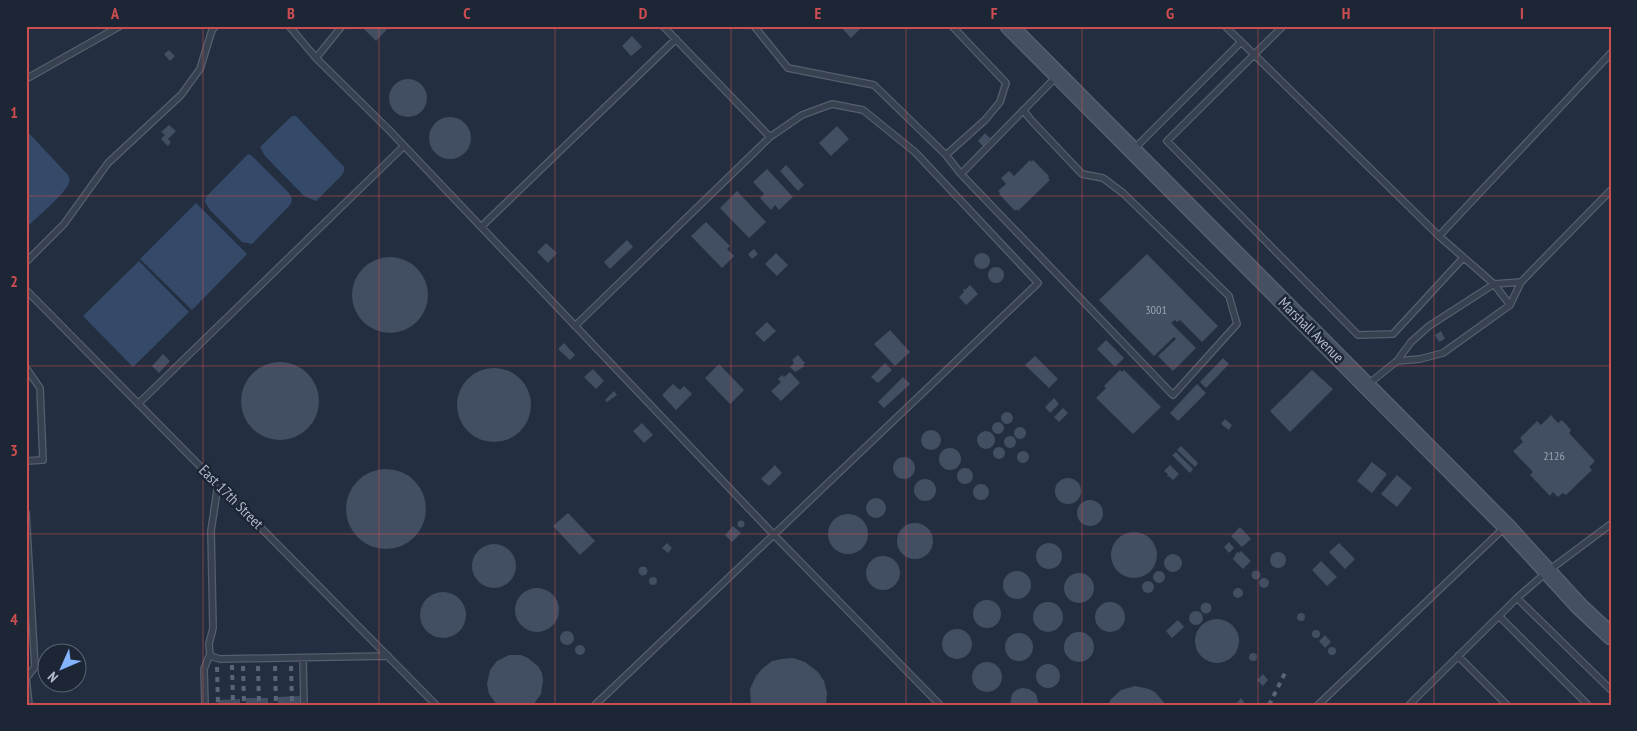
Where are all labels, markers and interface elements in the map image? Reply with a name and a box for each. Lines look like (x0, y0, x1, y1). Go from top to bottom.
text: A (110, 3, 120, 23)
text: B (287, 3, 295, 23)
text: C (463, 3, 471, 23)
text: D (639, 3, 648, 23)
text: E (815, 3, 822, 23)
text: F (991, 3, 998, 23)
text: G (1166, 3, 1174, 23)
text: H (1342, 3, 1350, 23)
text: I (1520, 3, 1524, 23)
text: 1 (10, 102, 18, 122)
text: 2 (10, 271, 18, 291)
street label: Marshall Avenue (1275, 293, 1348, 366)
house number: 3001 (1145, 302, 1167, 317)
text: 3 (10, 440, 18, 460)
house number: 2126 (1543, 448, 1565, 463)
street label: East 17th Street (195, 461, 267, 533)
text: 4 (10, 609, 18, 629)
north arrow (38, 644, 88, 694)
text: N (44, 668, 62, 686)

